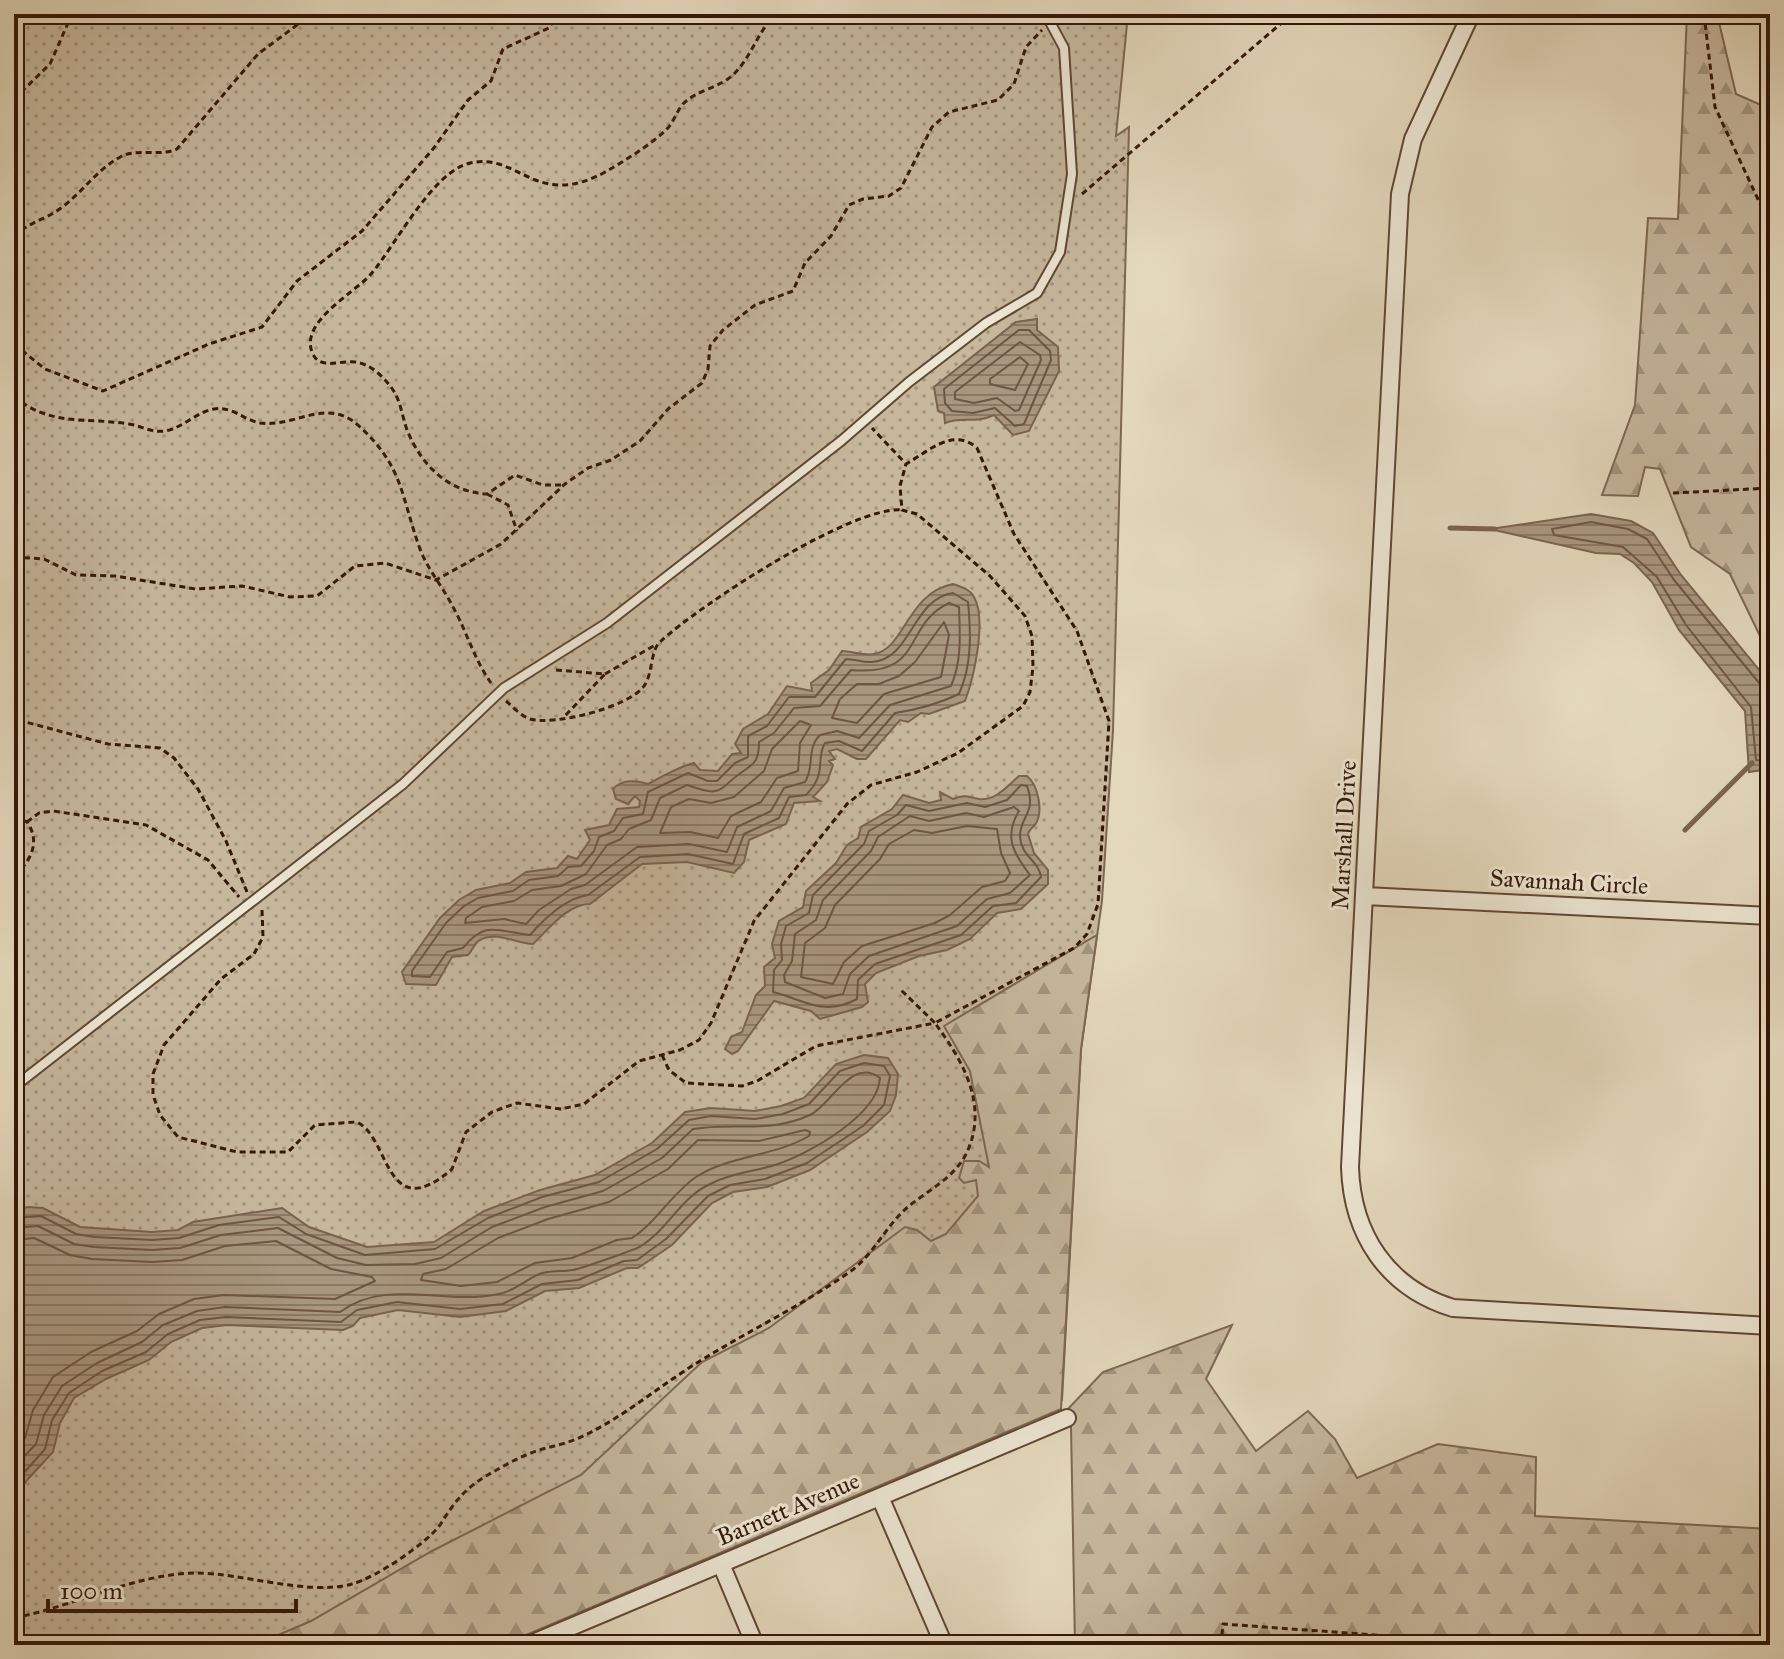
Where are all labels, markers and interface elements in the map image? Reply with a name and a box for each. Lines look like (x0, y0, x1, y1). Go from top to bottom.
street label: Marshall Drive (1325, 759, 1363, 911)
street label: Savannah Circle (1489, 863, 1649, 901)
street label: Barnett Avenue (712, 1465, 864, 1553)
scale bar (48, 1563, 296, 1613)
text: 100 m (60, 1576, 123, 1606)

